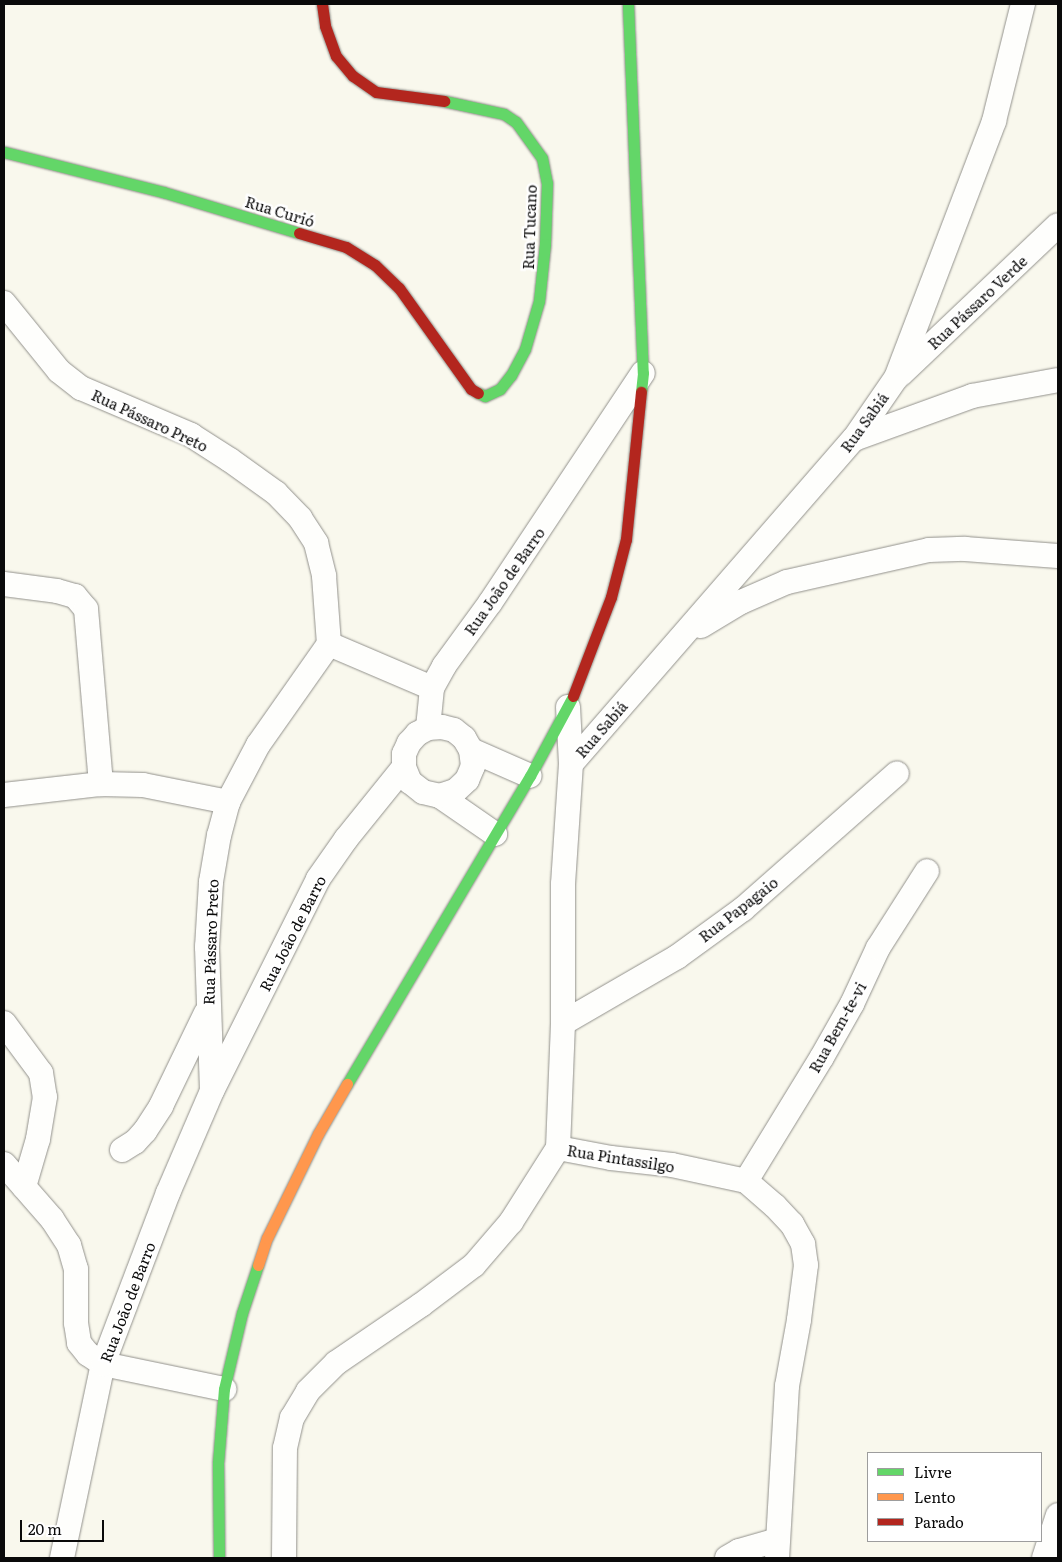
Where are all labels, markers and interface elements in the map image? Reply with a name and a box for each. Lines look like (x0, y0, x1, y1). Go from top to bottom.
street label: Rua Tucano (519, 184, 539, 270)
street label: Rua Curió (243, 192, 317, 230)
street label: Rua Pássaro Verde (924, 251, 1030, 353)
street label: Rua Pássaro Preto (89, 385, 211, 455)
street label: Rua Sabiá (836, 389, 892, 455)
street label: Rua João de Barro (460, 524, 548, 638)
street label: Rua Sabiá (571, 697, 631, 761)
street label: Rua João de Barro (255, 872, 329, 994)
street label: Rua Papagaio (695, 873, 781, 945)
street label: Rua Pássaro Preto (199, 879, 221, 1005)
street label: Rua Bem-te-vi (805, 979, 869, 1075)
street label: Rua Pintassilgo (566, 1141, 676, 1175)
street label: Rua João de Barro (96, 1239, 158, 1365)
legend (867, 1452, 1042, 1542)
text: Livre (914, 1460, 952, 1483)
text: Lento (914, 1485, 955, 1508)
scale bar (22, 1510, 106, 1542)
text: Parado (914, 1510, 964, 1533)
text: 20 m (28, 1517, 62, 1540)

